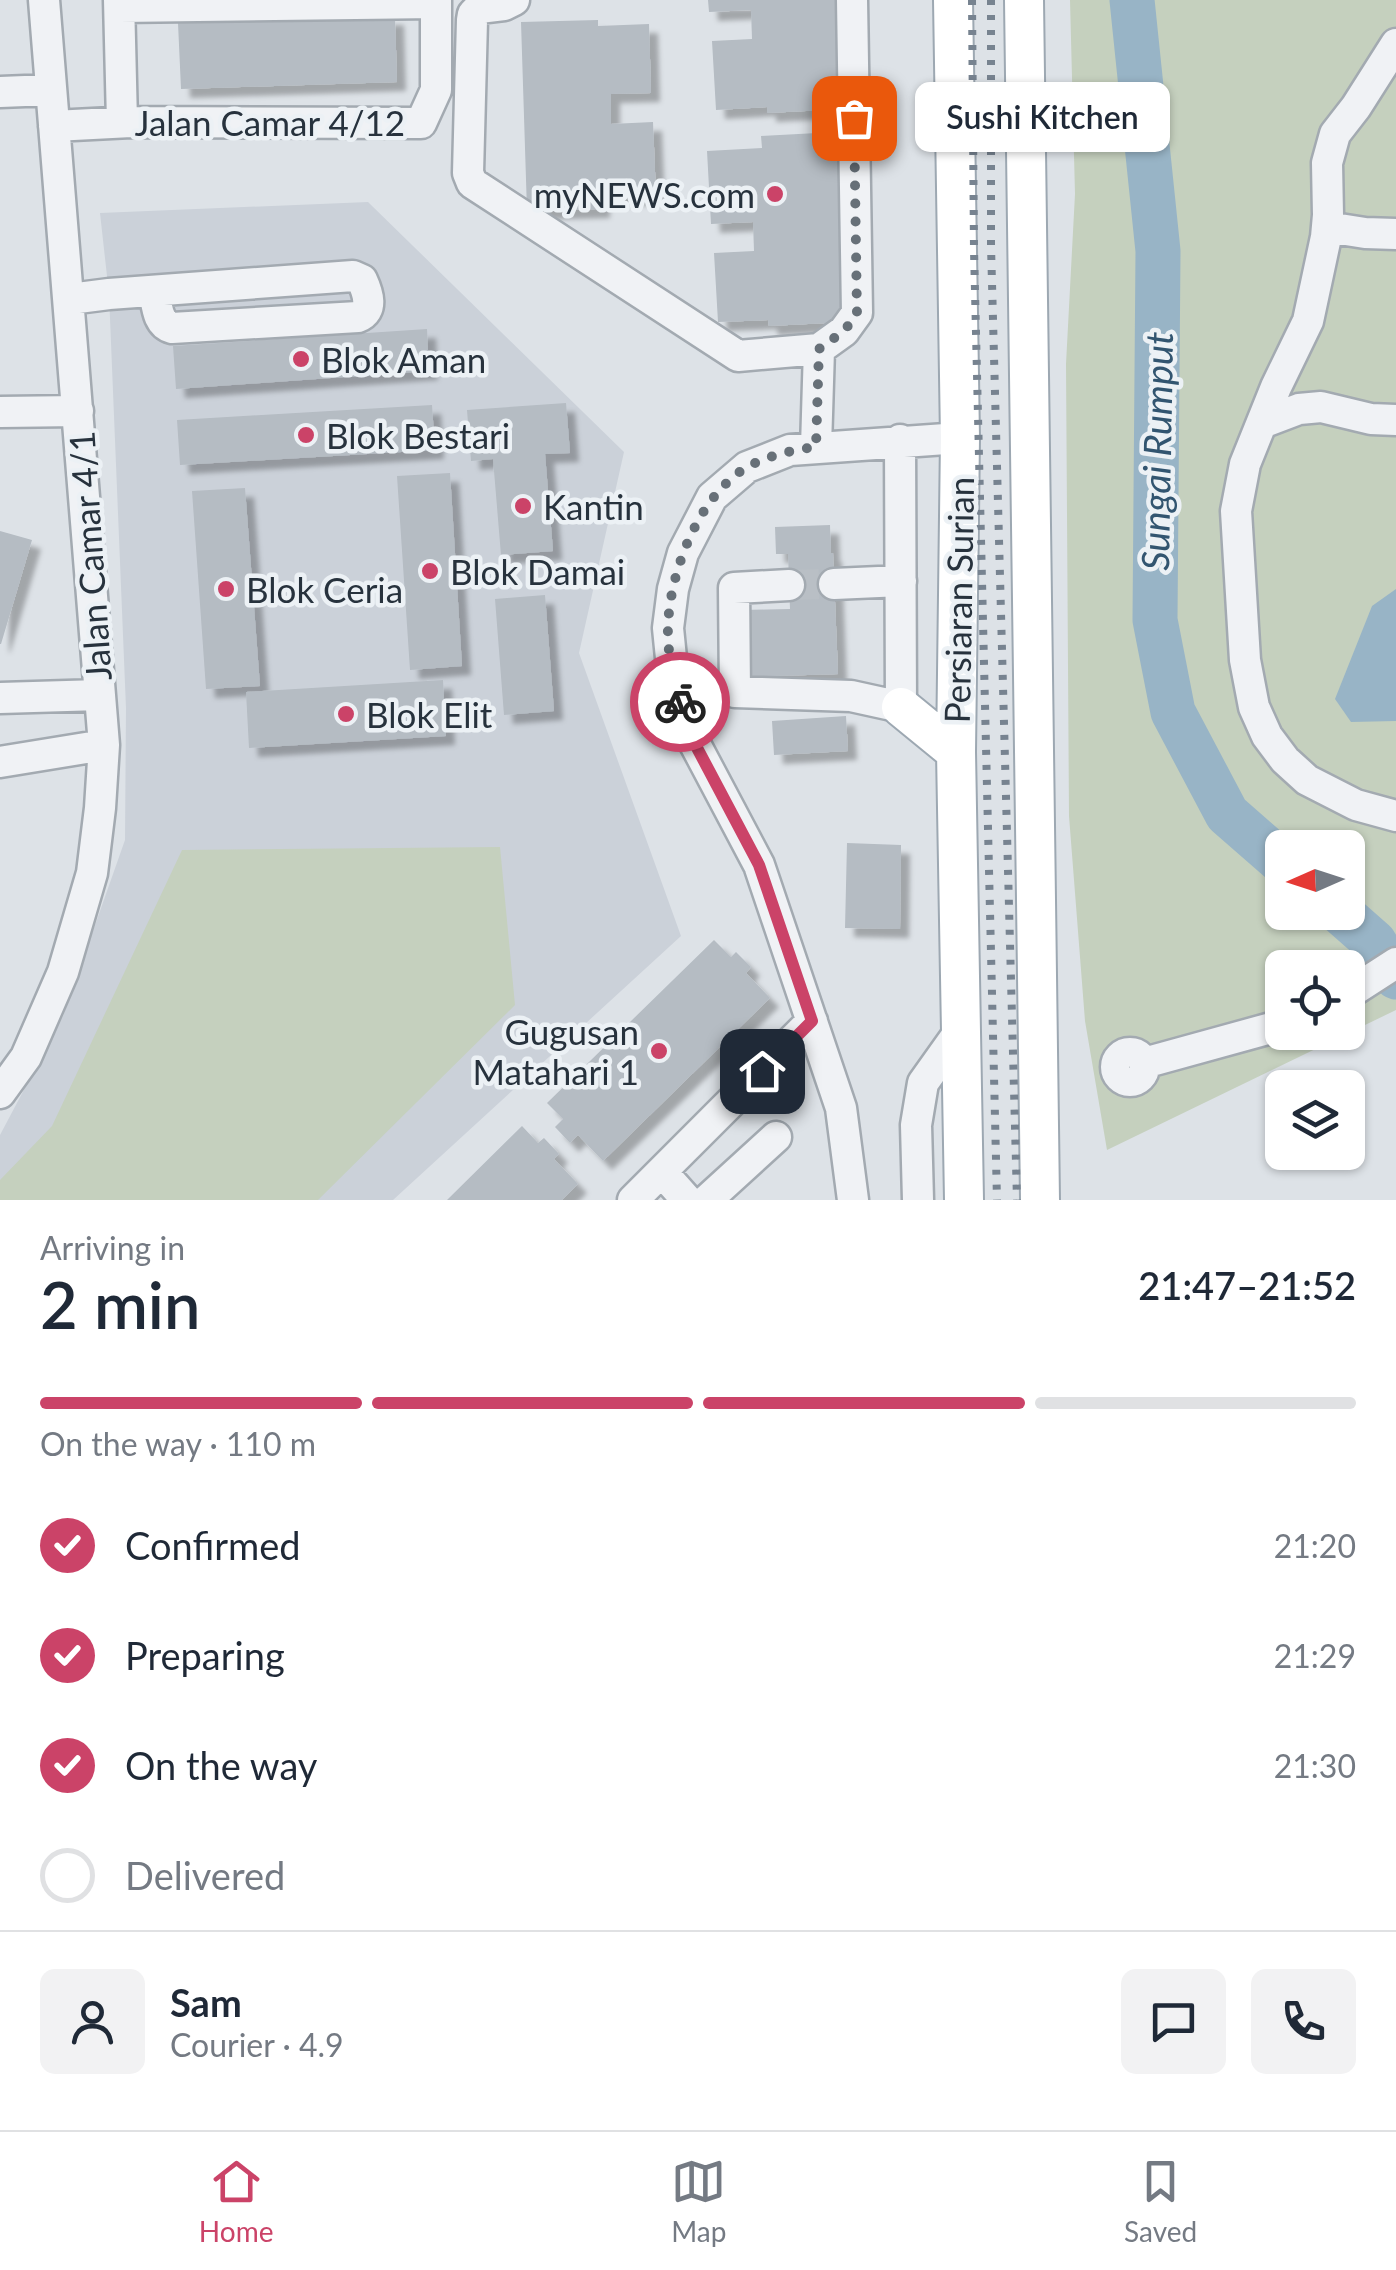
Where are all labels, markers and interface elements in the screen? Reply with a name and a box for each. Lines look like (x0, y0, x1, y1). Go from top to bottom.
pin (812, 76, 897, 161)
callout: Sushi Kitchen (914, 83, 1169, 153)
icon: bag (827, 91, 882, 146)
text: Sushi Kitchen (946, 97, 1139, 136)
street label: Jalan Camar 4/12 (135, 101, 405, 143)
place label: myNEWS.com (534, 173, 755, 215)
marker: myNEWS.com (764, 183, 786, 205)
water label: Sungai Rumput (1131, 331, 1181, 571)
place label: Blok Aman (321, 338, 486, 380)
marker: Blok Aman (290, 348, 312, 370)
place label: Blok Bestari (326, 414, 510, 456)
marker: Blok Bestari (295, 424, 317, 446)
street label: Jalan Camar 4/1 (59, 430, 119, 682)
street label: Persiaran Surian (935, 476, 981, 724)
place label: Kantin (543, 485, 644, 527)
marker: Kantin (512, 495, 534, 517)
place label: Blok Damai (450, 550, 625, 592)
marker: Blok Damai (419, 560, 441, 582)
place label: Blok Ceria (246, 568, 403, 610)
marker: Blok Ceria (215, 578, 237, 600)
courier (630, 652, 730, 752)
icon: bike (653, 675, 708, 730)
place label: Blok Elit (366, 693, 493, 735)
marker: Blok Elit (335, 703, 357, 725)
north arrow (1265, 830, 1365, 930)
map controls (1265, 830, 1365, 1170)
button: locate (1265, 950, 1365, 1050)
place label: Gugusan Matahari 1 (473, 1010, 639, 1092)
pin (720, 1029, 805, 1114)
marker: Gugusan Matahari 1 (648, 1040, 670, 1062)
icon: home (735, 1044, 790, 1099)
button: layers (1265, 1070, 1365, 1170)
text: Arriving in (40, 1228, 185, 1267)
text: 21:47–21:52 (1138, 1262, 1356, 1308)
text: 2 min (40, 1265, 200, 1343)
text: On the way · 110 m (40, 1424, 316, 1463)
icon: check (40, 1518, 95, 1573)
text: Confirmed (125, 1522, 301, 1568)
text: 21:20 (1274, 1526, 1356, 1565)
icon: check (40, 1628, 95, 1683)
text: Preparing (125, 1632, 285, 1678)
text: 21:29 (1274, 1636, 1356, 1675)
icon: check (40, 1738, 95, 1793)
text: On the way (125, 1742, 317, 1788)
text: 21:30 (1274, 1746, 1356, 1785)
text: Delivered (125, 1852, 285, 1898)
button: person (40, 1969, 145, 2074)
button: chat (1121, 1969, 1226, 2074)
button: phone (1251, 1969, 1356, 2074)
text: Sam (170, 1979, 242, 2025)
text: Courier · 4.9 (170, 2025, 344, 2064)
tab: Home (199, 2154, 273, 2248)
tab: Map (671, 2154, 726, 2248)
tab: Saved (1124, 2154, 1197, 2248)

